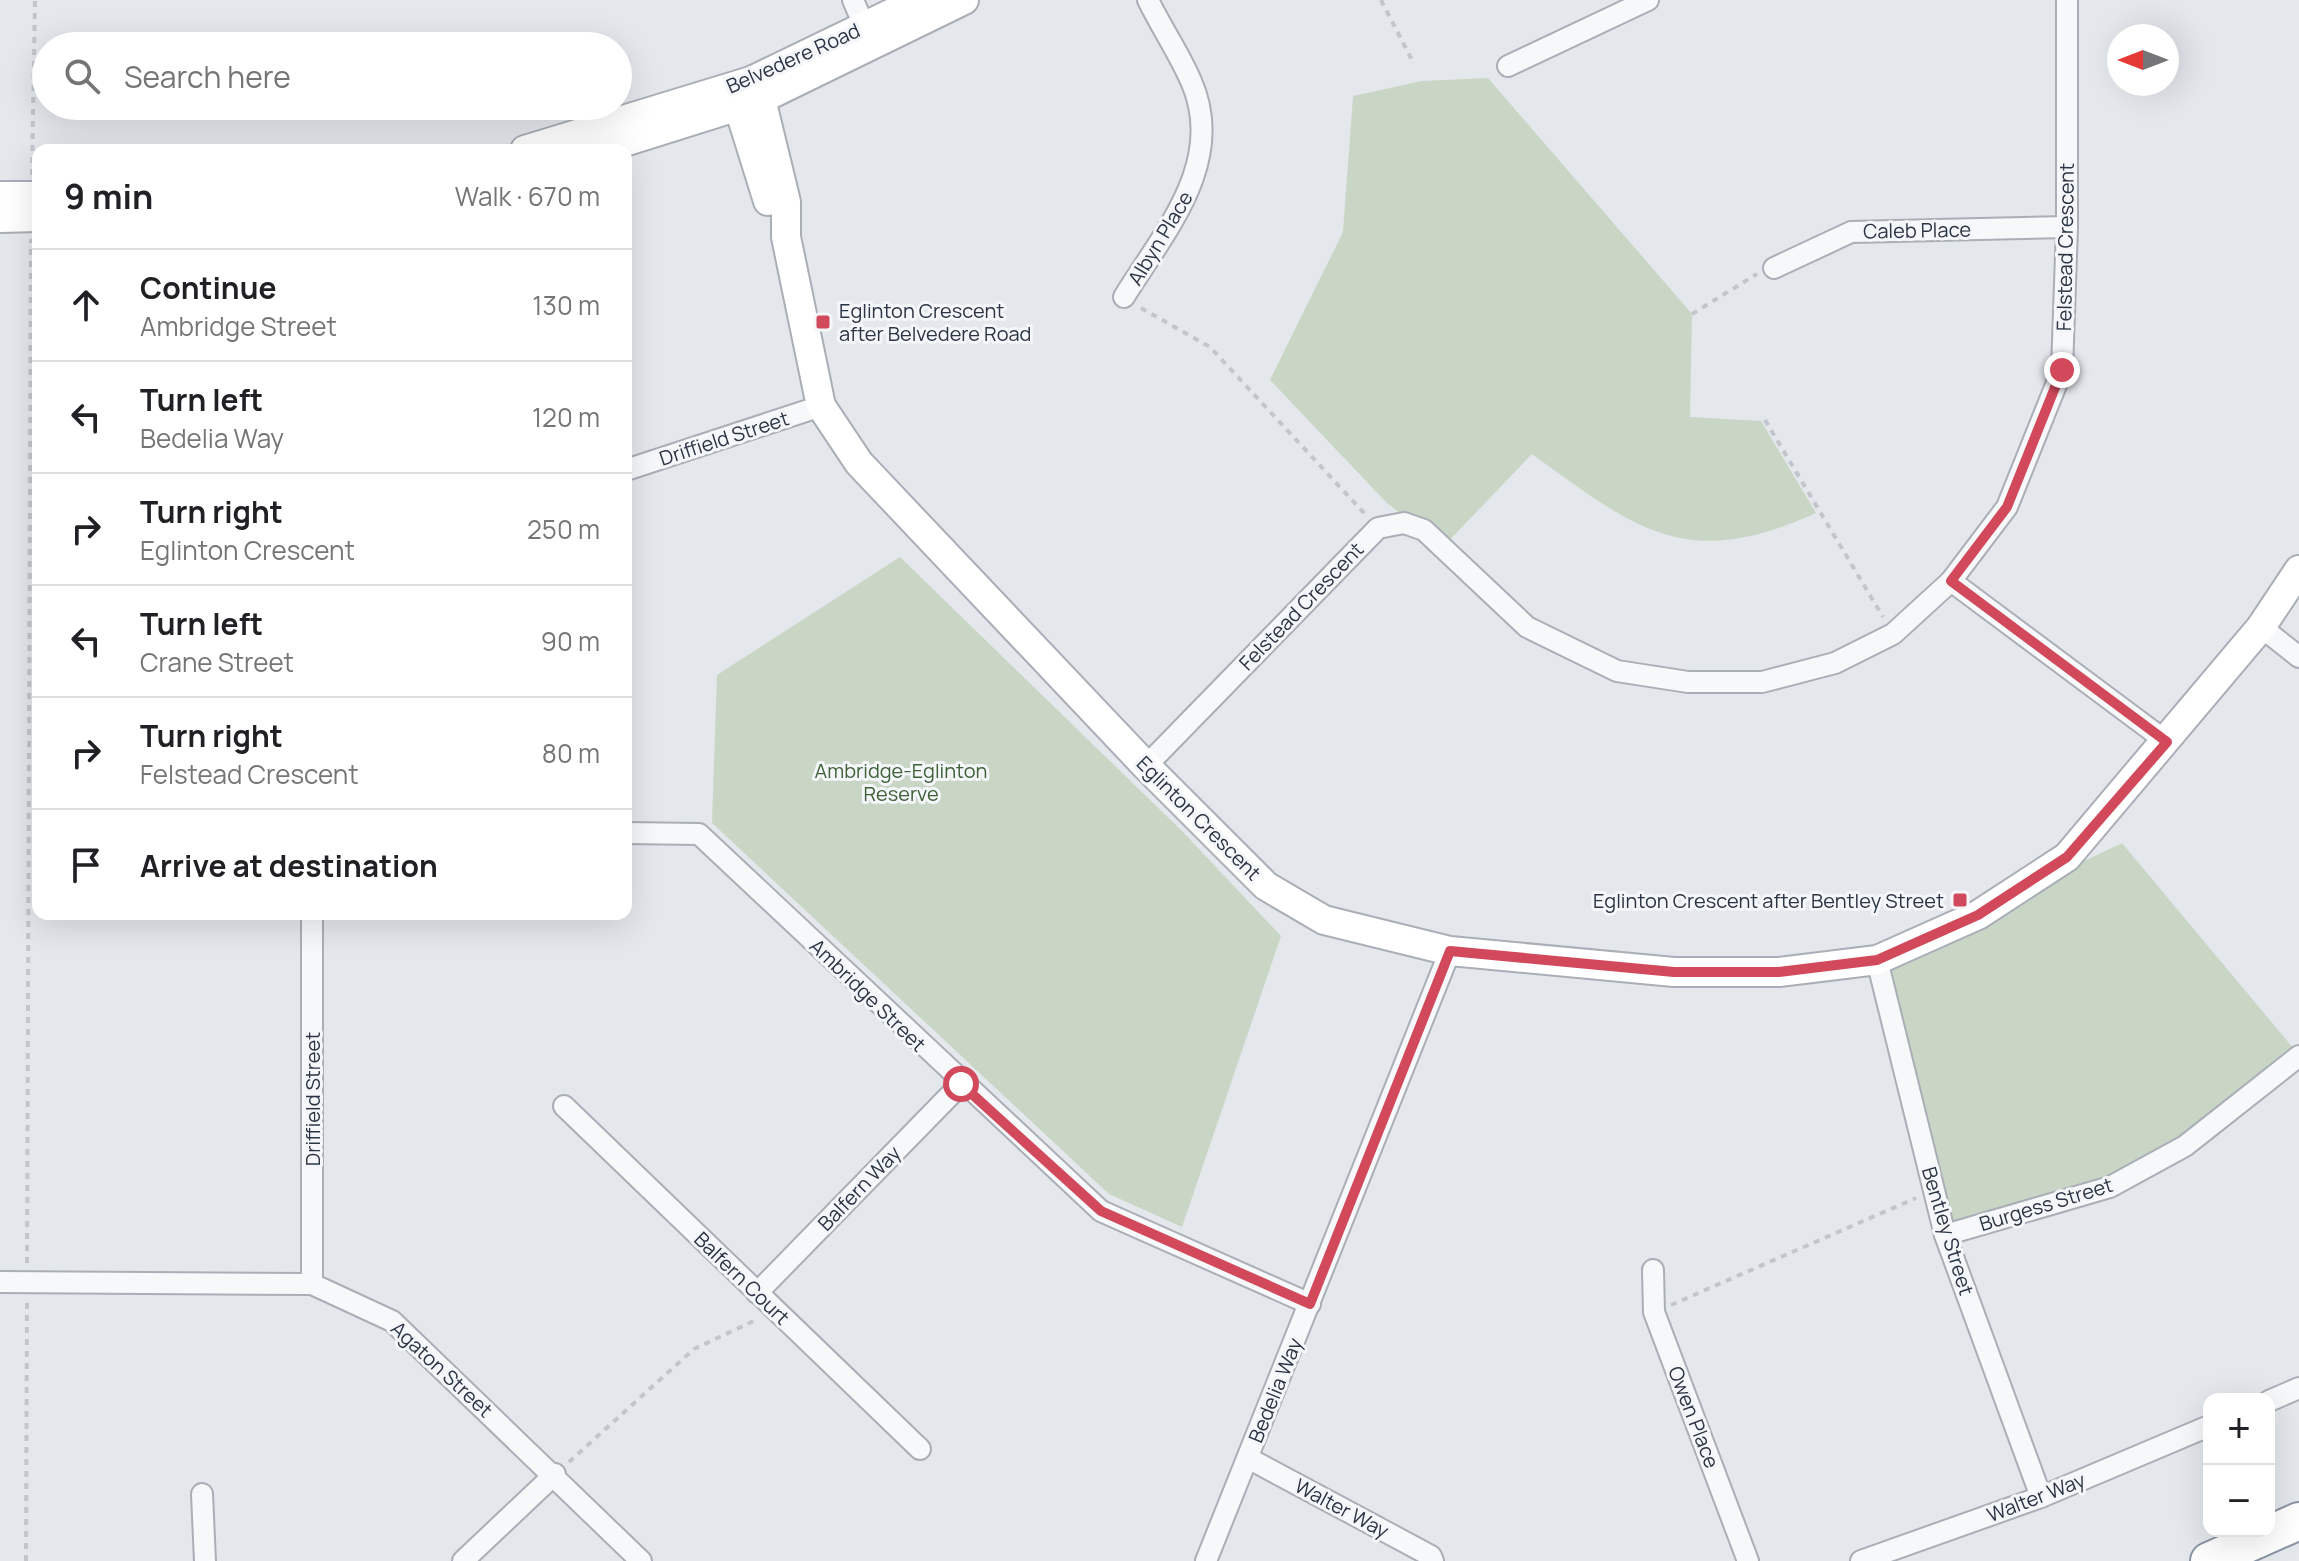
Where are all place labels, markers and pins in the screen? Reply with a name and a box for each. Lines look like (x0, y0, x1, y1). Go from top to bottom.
place label: Eglinton Crescent after Belvedere Road (839, 297, 1031, 347)
marker: Eglinton Crescent after Belvedere Road (814, 313, 832, 331)
place label: Eglinton Crescent after Bentley Street (1593, 887, 1944, 914)
marker: Eglinton Crescent after Bentley Street (1951, 891, 1969, 909)

